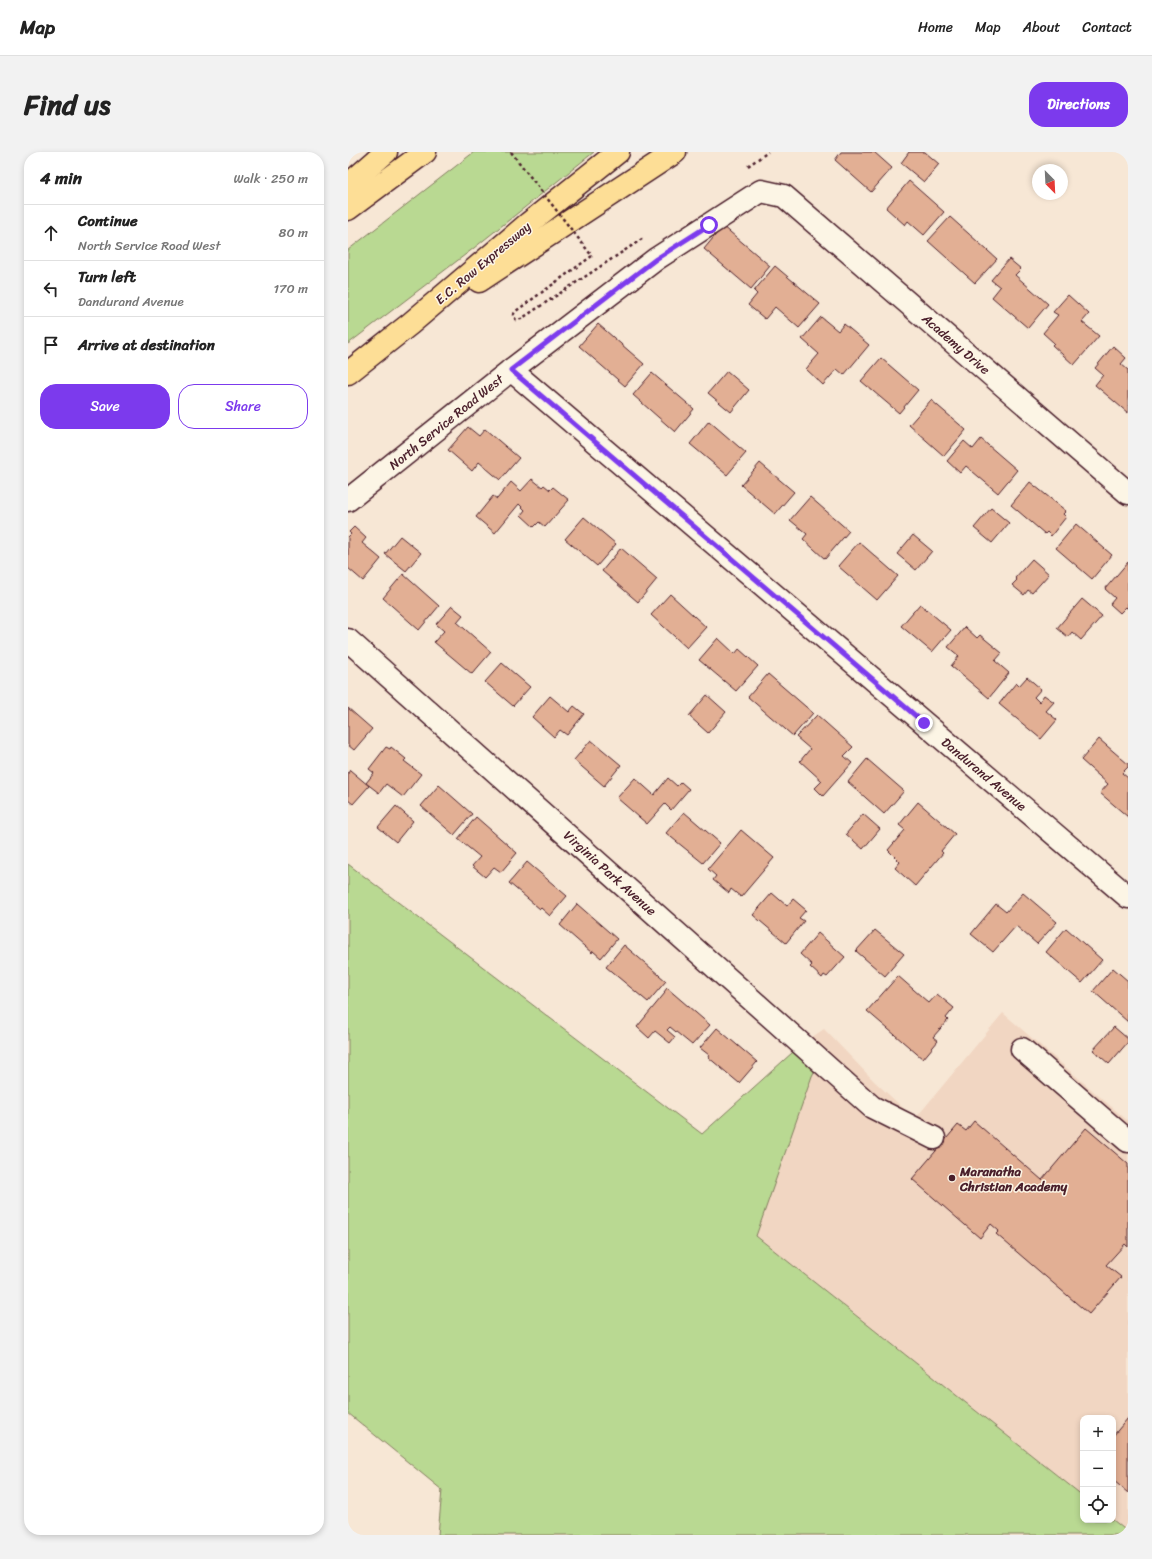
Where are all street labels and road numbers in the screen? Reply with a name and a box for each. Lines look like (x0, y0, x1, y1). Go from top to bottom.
street label: E.C. Row Expressway (430, 216, 536, 310)
street label: Academy Drive (916, 307, 996, 381)
street label: North Service Road West (383, 368, 509, 476)
street label: Dandurand Avenue (936, 731, 1032, 817)
street label: Virginia Park Avenue (558, 825, 662, 922)

